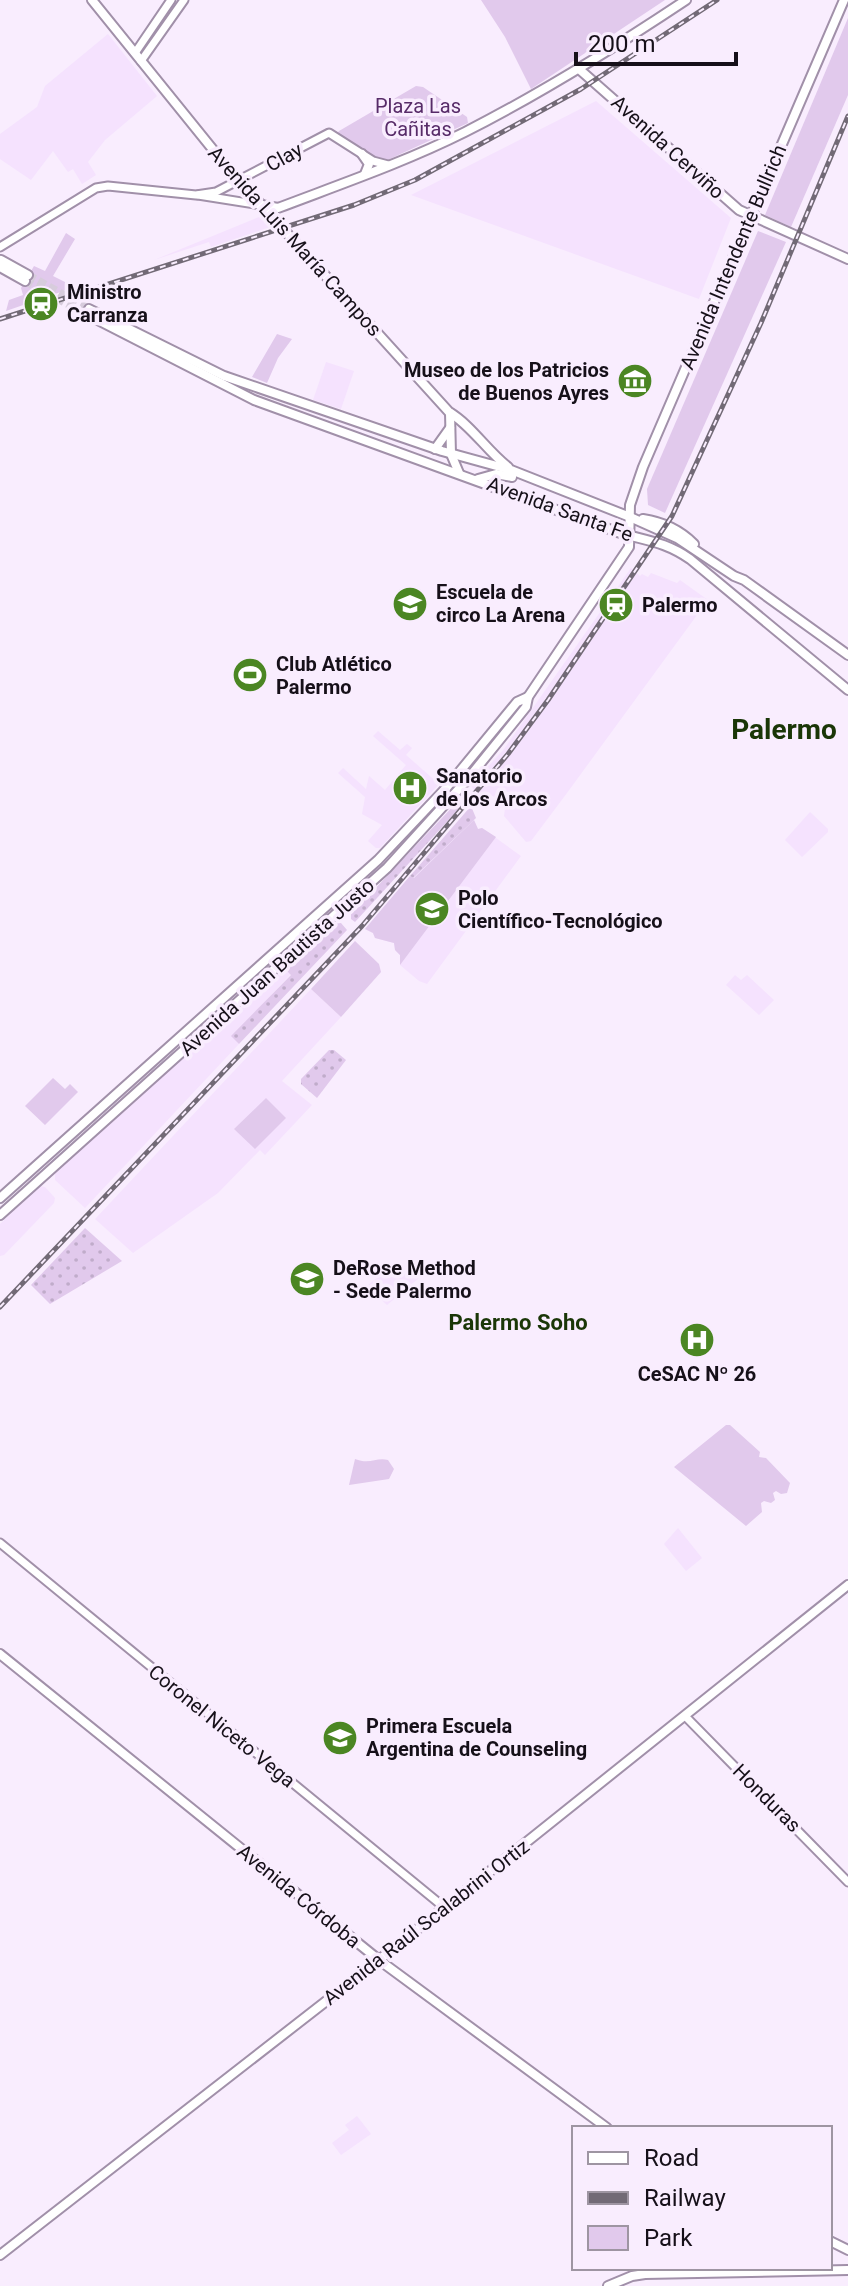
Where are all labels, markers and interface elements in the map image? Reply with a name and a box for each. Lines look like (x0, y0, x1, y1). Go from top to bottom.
scale bar (576, 16, 736, 66)
text: 200 m (588, 30, 655, 58)
street label: Avenida Cerviño (607, 90, 729, 204)
park label: Plaza Las Cañitas (375, 94, 461, 141)
street label: Clay (262, 137, 307, 177)
street label: Avenida Luis María Campos (203, 141, 387, 341)
street label: Avenida Intendente Bullrich (675, 141, 791, 373)
place label: Ministro Carranza (67, 280, 148, 327)
station icon: Ministro Carranza (22, 285, 60, 323)
place label: Museo de los Patricios de Buenos Ayres (404, 358, 609, 405)
museum icon: Museo de los Patricios de Buenos Ayres (616, 362, 654, 400)
street label: Avenida Santa Fe (484, 471, 636, 547)
place label: Escuela de circo La Arena (436, 580, 566, 627)
school or university icon: Escuela de circo La Arena (391, 585, 429, 623)
station icon: Palermo (597, 586, 635, 624)
place label: Palermo (642, 593, 718, 617)
place label: Club Atlético Palermo (276, 652, 392, 699)
sports icon: Club Atlético Palermo (231, 656, 269, 694)
district label: Palermo (731, 713, 837, 746)
place label: Sanatorio de los Arcos (436, 764, 547, 811)
hospital icon: Sanatorio de los Arcos (391, 769, 429, 807)
street label: Avenida Juan Bautista Justo (175, 873, 379, 1061)
place label: Polo Científico-Tecnológico (458, 886, 663, 933)
school or university icon: Polo Científico-Tecnológico (413, 890, 451, 928)
place label: DeRose Method - Sede Palermo (333, 1256, 476, 1303)
school or university icon: DeRose Method - Sede Palermo (288, 1260, 326, 1298)
district label: Palermo Soho (448, 1310, 588, 1335)
hospital icon: CeSAC Nº 26 (678, 1321, 716, 1359)
place label: CeSAC Nº 26 (638, 1362, 756, 1386)
street label: Coronel Niceto Vega (144, 1659, 300, 1793)
place label: Primera Escuela Argentina de Counseling (366, 1714, 587, 1761)
school or university icon: Primera Escuela Argentina de Counseling (321, 1719, 359, 1757)
street label: Honduras (728, 1759, 806, 1837)
street label: Avenida Raúl Scalabrini Ortiz (318, 1834, 534, 2010)
street label: Avenida Córdoba (233, 1839, 365, 1953)
legend (572, 2126, 832, 2270)
text: Road (644, 2144, 699, 2172)
text: Railway (644, 2184, 726, 2212)
text: Park (644, 2224, 693, 2252)

